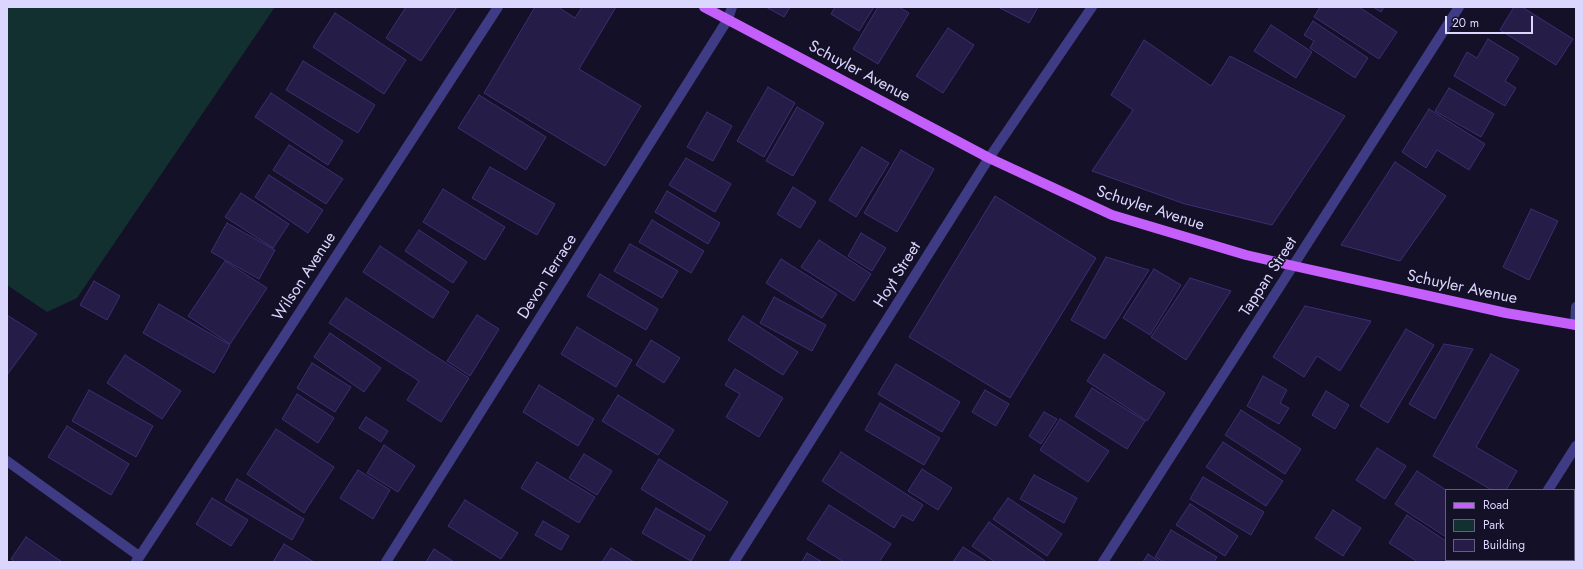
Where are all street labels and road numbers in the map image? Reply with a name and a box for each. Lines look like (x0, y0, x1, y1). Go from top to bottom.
street label: Schuyler Avenue (805, 37, 913, 107)
street label: Schuyler Avenue (1094, 183, 1206, 235)
street label: Wilson Avenue (269, 229, 341, 325)
street label: Devon Terrace (514, 231, 582, 323)
street label: Tappan Street (1236, 234, 1302, 320)
street label: Hoyt Street (870, 239, 926, 311)
street label: Schuyler Avenue (1405, 267, 1519, 309)

